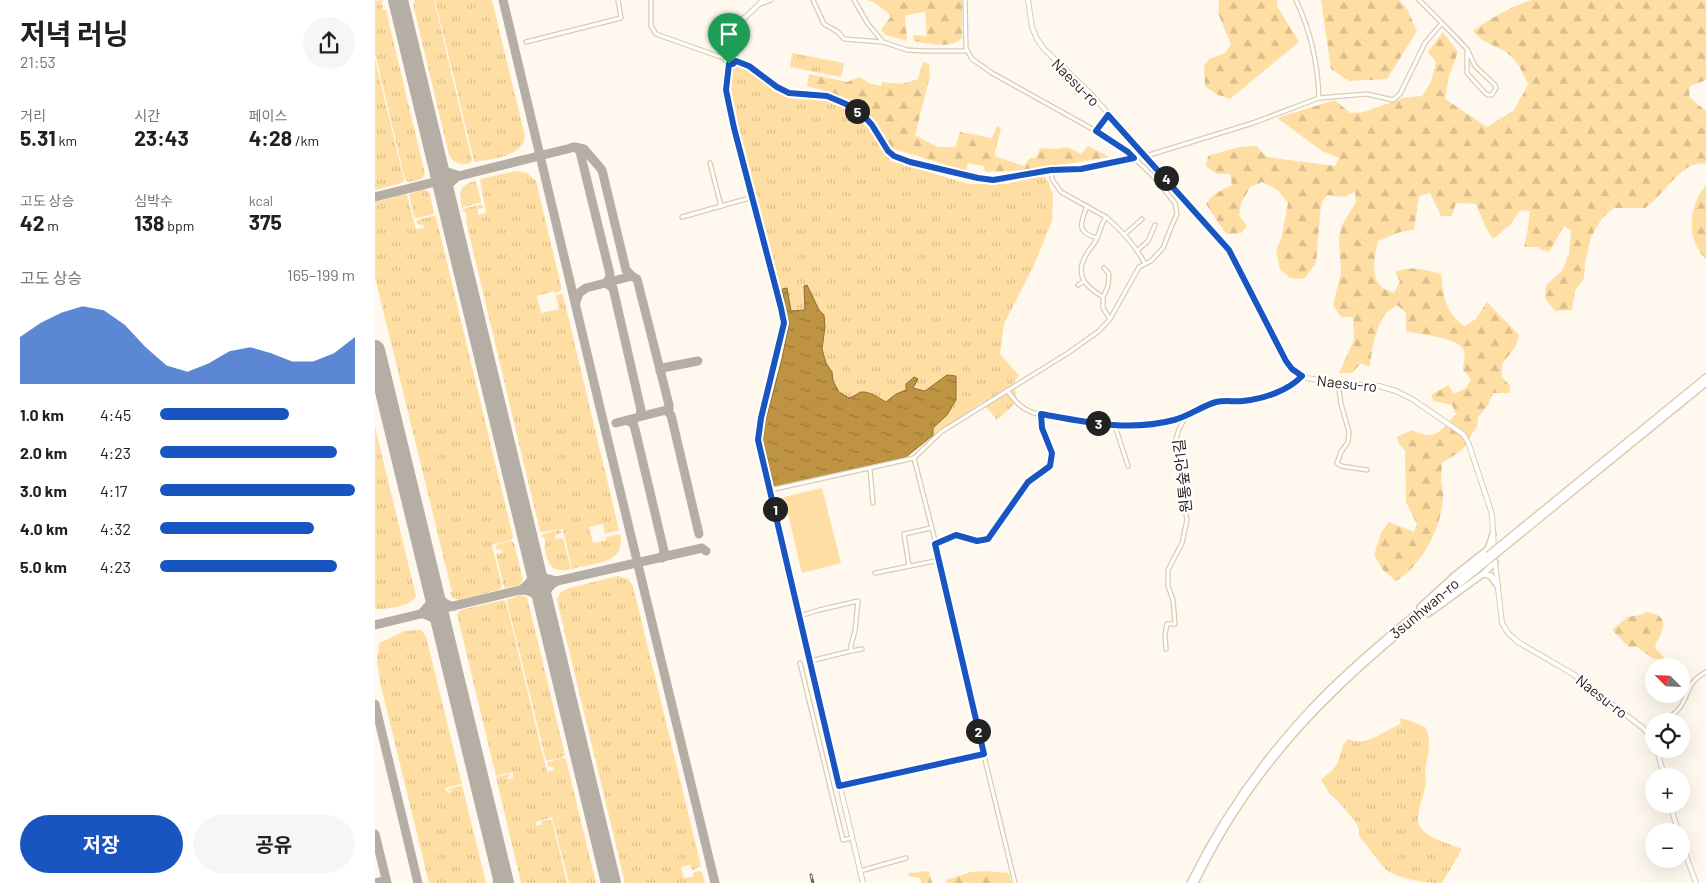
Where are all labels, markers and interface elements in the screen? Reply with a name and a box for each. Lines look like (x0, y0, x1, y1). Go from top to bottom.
pin (708, 13, 750, 64)
text: 저녁 러닝 (20, 16, 129, 50)
button: share (303, 17, 355, 69)
icon: arrive (715, 20, 743, 48)
text: 21:53 (20, 52, 56, 71)
street label: Naesu-ro (1048, 54, 1104, 110)
pin: 5 (845, 98, 869, 124)
text: 5 (854, 103, 861, 120)
text: 거리 (20, 107, 46, 124)
text: 시간 (134, 107, 160, 124)
text: 페이스 (249, 107, 287, 124)
text: 5.31 (20, 125, 56, 150)
text: 23:43 (134, 125, 189, 150)
text: 4:28 (249, 125, 292, 150)
text: km (56, 132, 77, 149)
text: /km (292, 132, 319, 149)
pin: 4 (1153, 166, 1179, 190)
text: 4 (1162, 170, 1171, 187)
text: 고도 상승 (20, 192, 74, 209)
text: 심박수 (134, 192, 173, 209)
text: kcal (249, 192, 273, 209)
text: 375 (249, 209, 282, 234)
text: 42 (20, 210, 44, 235)
text: 138 (134, 210, 164, 235)
text: m (44, 217, 59, 234)
text: bpm (164, 217, 194, 234)
text: 165–199 m (287, 265, 355, 284)
text: 고도 상승 (20, 268, 82, 287)
street label: Naesu-ro (1316, 371, 1378, 395)
text: 1.0 km (20, 405, 64, 424)
text: 4:45 (100, 405, 131, 424)
pin: 3 (1085, 410, 1111, 436)
text: 3 (1095, 415, 1102, 432)
street label: 원통숲안1길 (1169, 438, 1195, 514)
text: 2.0 km (20, 443, 67, 462)
text: 4:23 (100, 443, 131, 462)
text: 3.0 km (20, 481, 67, 500)
text: 4:17 (100, 481, 127, 500)
pin: 1 (763, 496, 787, 522)
text: 1 (773, 501, 778, 518)
text: 4.0 km (20, 519, 68, 538)
text: 4:32 (100, 519, 131, 538)
text: 5.0 km (20, 557, 67, 576)
text: 4:23 (100, 557, 131, 576)
street label: 3sunhwan-ro (1386, 574, 1462, 642)
north arrow (1645, 658, 1690, 702)
map controls (1645, 658, 1690, 868)
street label: Naesu-ro (1573, 670, 1631, 722)
button: locate (1645, 713, 1690, 758)
pin: 2 (965, 718, 991, 744)
text: 2 (975, 723, 982, 740)
button: + (1645, 768, 1690, 813)
button: 저장 (20, 815, 183, 873)
button: 공유 (193, 815, 355, 873)
button: − (1645, 823, 1690, 868)

